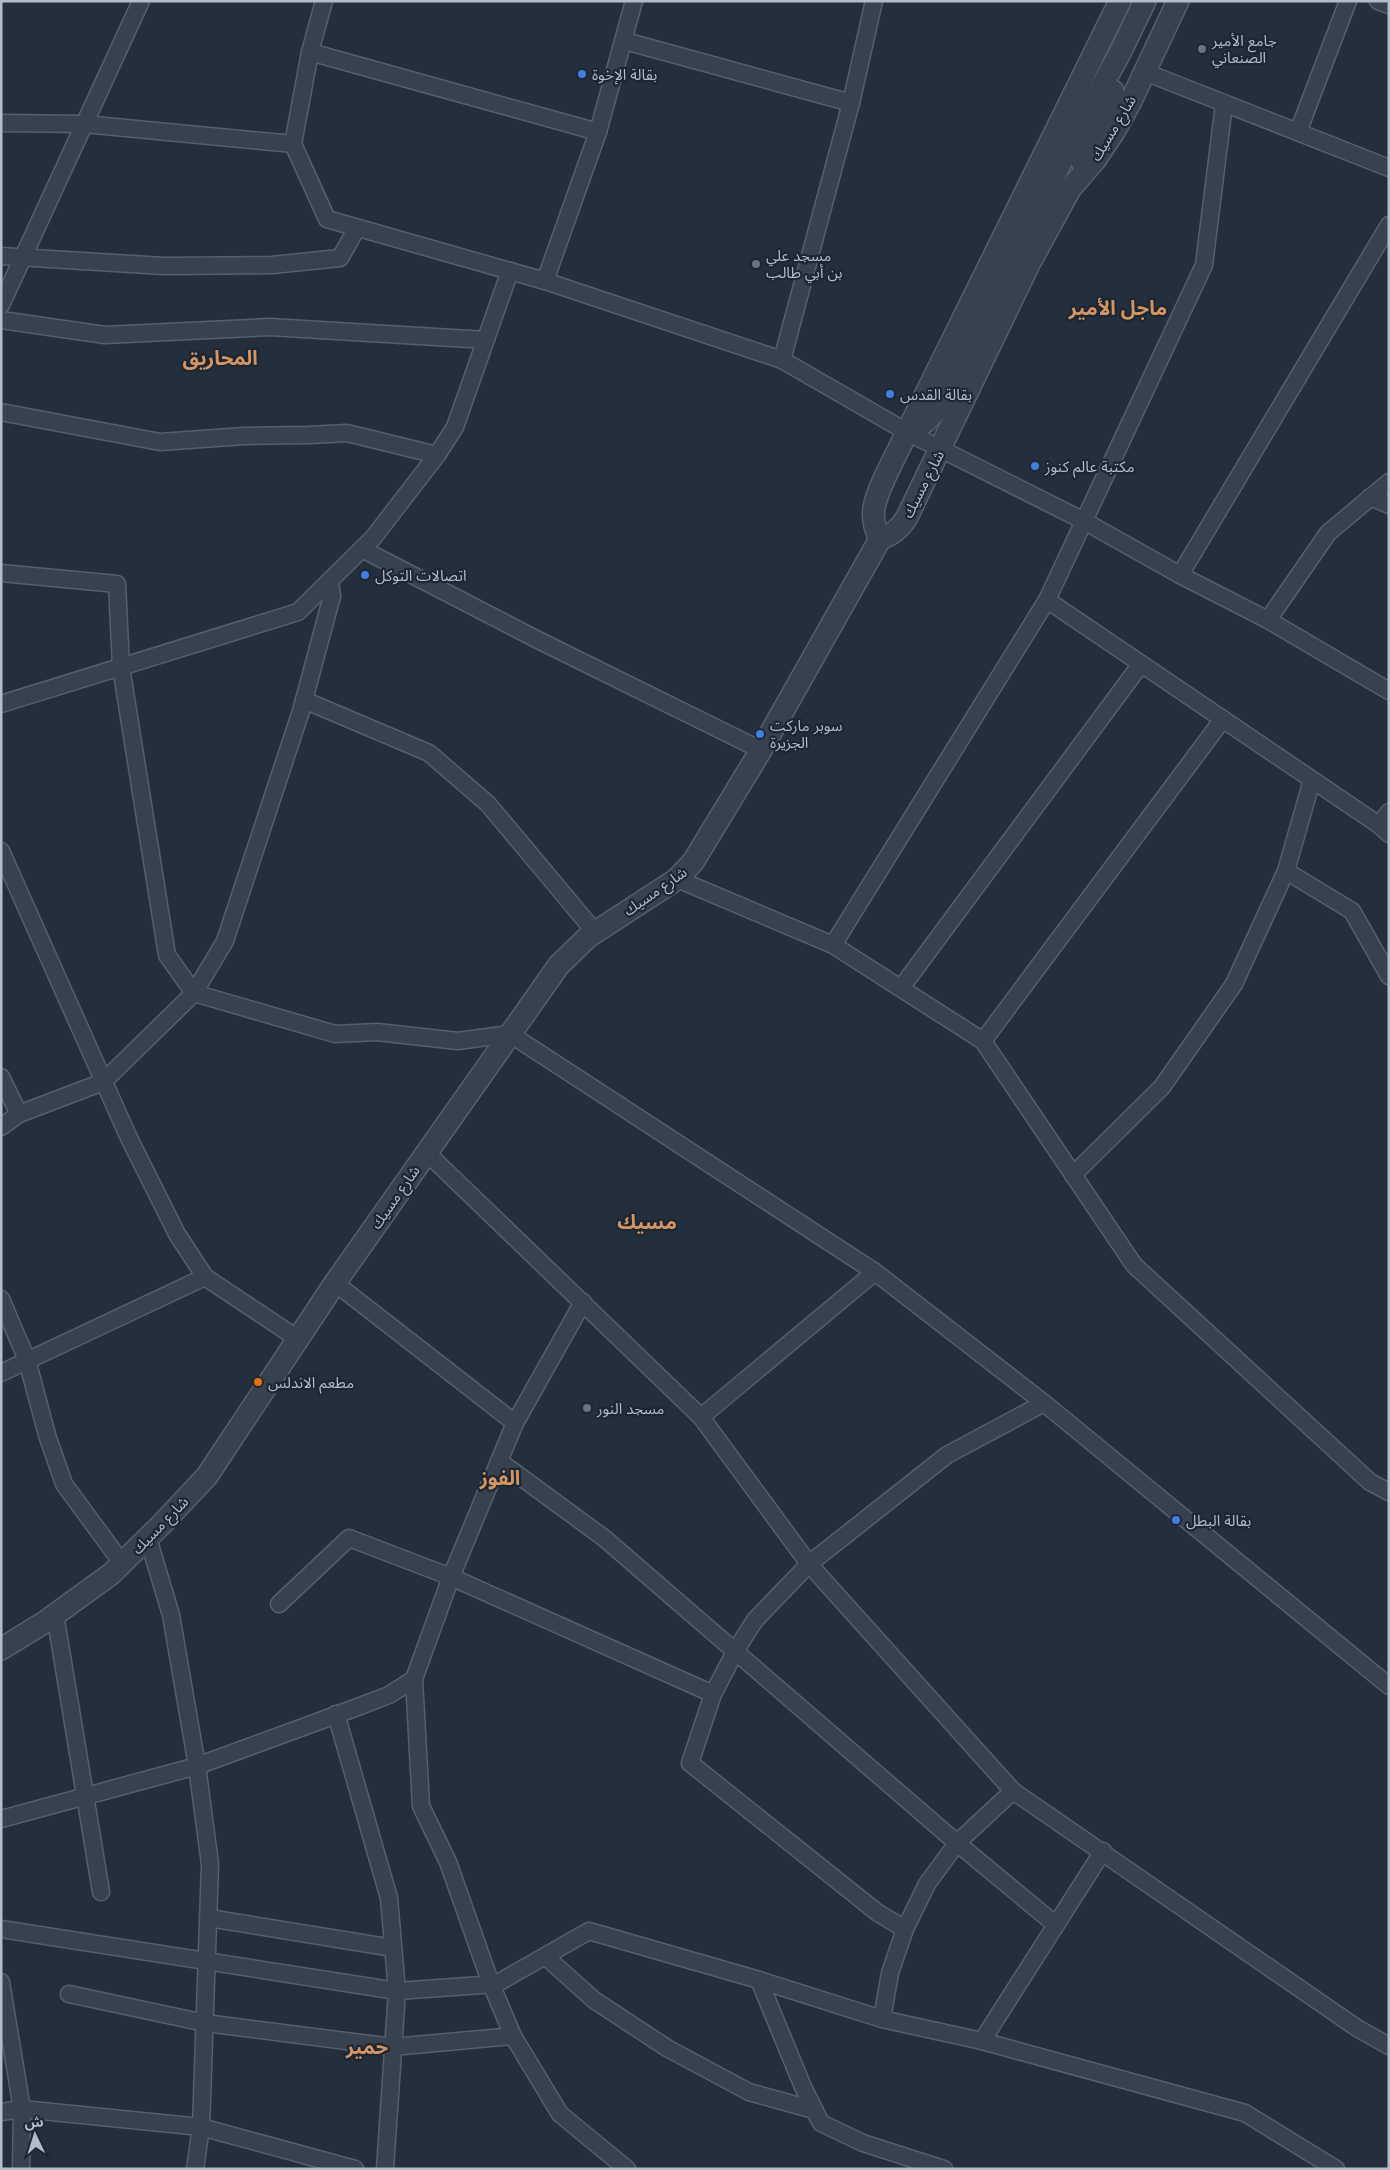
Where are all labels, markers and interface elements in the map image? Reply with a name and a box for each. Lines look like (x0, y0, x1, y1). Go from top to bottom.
place label: جامع الأمير الصنعاني (1211, 31, 1277, 69)
marker: جامع الأمير الصنعاني (1196, 43, 1208, 55)
place label: بقالة الإخوة (592, 65, 657, 85)
marker: بقالة الإخوة (576, 68, 588, 80)
street label: شارع مسيك (1086, 91, 1143, 166)
place label: مسجد علي بن أبي طالب (766, 246, 842, 284)
marker: مسجد علي بن أبي طالب (750, 258, 762, 270)
district label: ماجل الأمير (1068, 295, 1167, 321)
district label: المحاريق (182, 345, 258, 371)
place label: بقالة القدس (900, 385, 972, 404)
marker: بقالة القدس (884, 388, 896, 400)
street label: شارع مسيك (898, 447, 951, 522)
place label: مكتبة عالم كنوز (1044, 457, 1135, 478)
marker: مكتبة عالم كنوز (1029, 460, 1041, 472)
place label: اتصالات التوكل (375, 566, 467, 585)
marker: اتصالات التوكل (359, 569, 371, 581)
place label: سوبر ماركت الجزيرة (770, 716, 843, 752)
marker: سوبر ماركت الجزيرة (754, 728, 766, 740)
street label: شارع مسيك (620, 862, 692, 922)
street label: شارع مسيك (366, 1161, 426, 1234)
district label: مسيك (617, 1209, 677, 1235)
place label: مطعم الاندلس (268, 1373, 354, 1394)
marker: مطعم الاندلس (252, 1376, 264, 1388)
place label: مسجد النور (596, 1399, 664, 1418)
marker: مسجد النور (581, 1402, 593, 1414)
district label: الفوز (479, 1465, 520, 1491)
street label: شارع مسيك (128, 1492, 195, 1560)
place label: بقالة البطل (1186, 1511, 1251, 1530)
marker: بقالة البطل (1170, 1514, 1182, 1526)
district label: حمير (345, 2034, 389, 2060)
north arrow (10, 2110, 60, 2160)
text: ش (24, 2112, 44, 2132)

